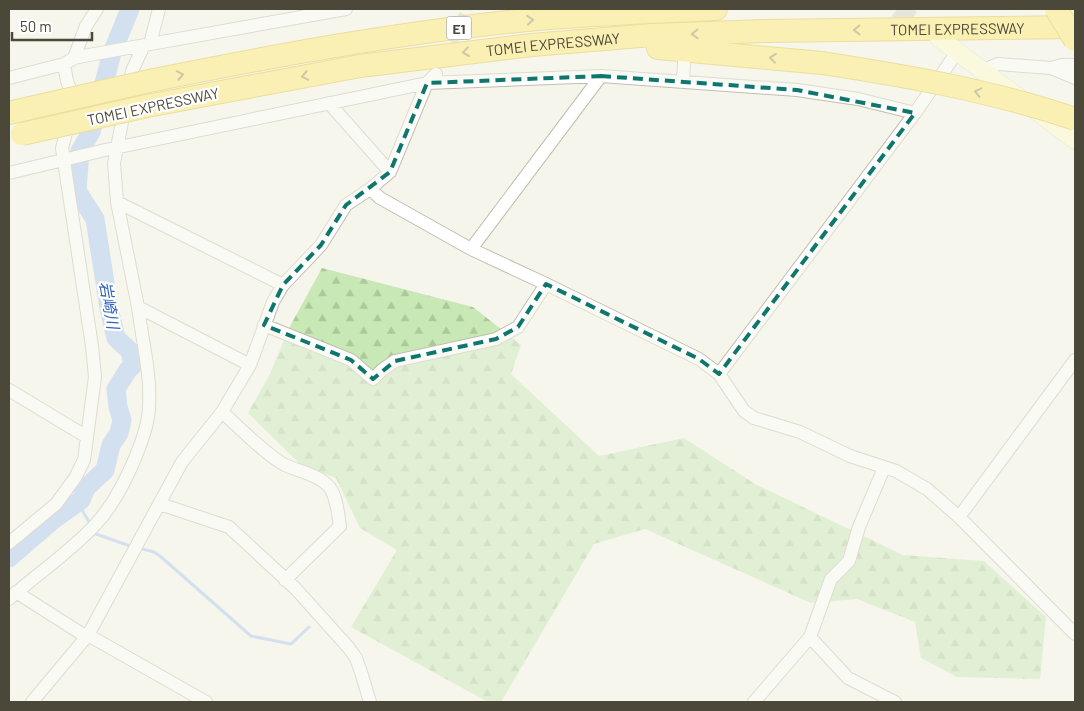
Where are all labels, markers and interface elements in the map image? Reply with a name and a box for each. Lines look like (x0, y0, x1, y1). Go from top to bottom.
scale bar (12, 10, 92, 42)
one-way arrow (526, 15, 534, 26)
road number: E1 (446, 16, 472, 40)
text: 50 m (20, 17, 52, 35)
street label: TOMEI EXPRESSWAY (890, 19, 1025, 38)
one-way arrow (853, 25, 860, 35)
one-way arrow (690, 28, 698, 39)
street label: TOMEI EXPRESSWAY (485, 29, 621, 60)
one-way arrow (461, 46, 469, 57)
one-way arrow (769, 53, 777, 64)
one-way arrow (175, 70, 184, 80)
one-way arrow (301, 70, 310, 80)
street label: TOMEI EXPRESSWAY (85, 83, 221, 129)
one-way arrow (973, 87, 982, 98)
water label: 岩崎川 (96, 280, 124, 332)

